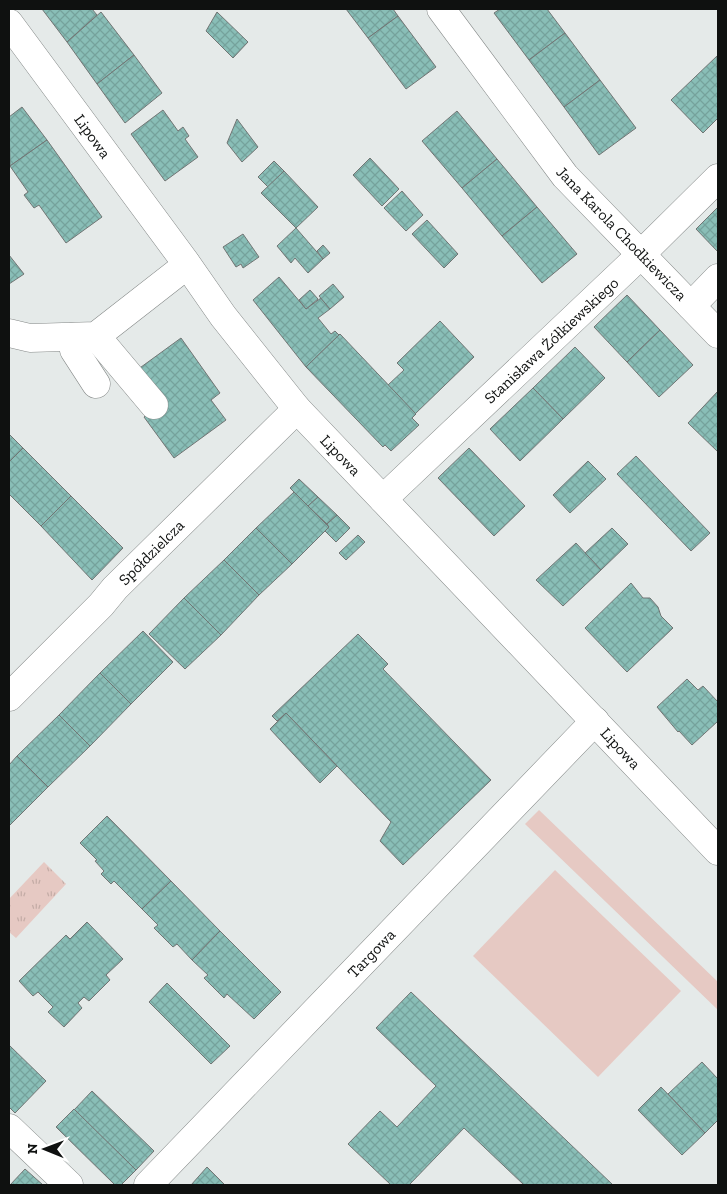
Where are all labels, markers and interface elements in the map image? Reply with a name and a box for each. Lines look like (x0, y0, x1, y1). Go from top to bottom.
street label: Lipowa (70, 110, 115, 162)
street label: Jana Karola Chodkiewicza (552, 162, 691, 305)
street label: Stanisława Żółkiewskiego (480, 273, 622, 408)
street label: Lipowa (316, 431, 365, 480)
street label: Spółdzielcza (115, 515, 188, 589)
street label: Lipowa (597, 724, 645, 773)
street label: Targowa (343, 925, 399, 982)
north arrow (20, 1124, 70, 1174)
text: N (24, 1143, 41, 1154)

